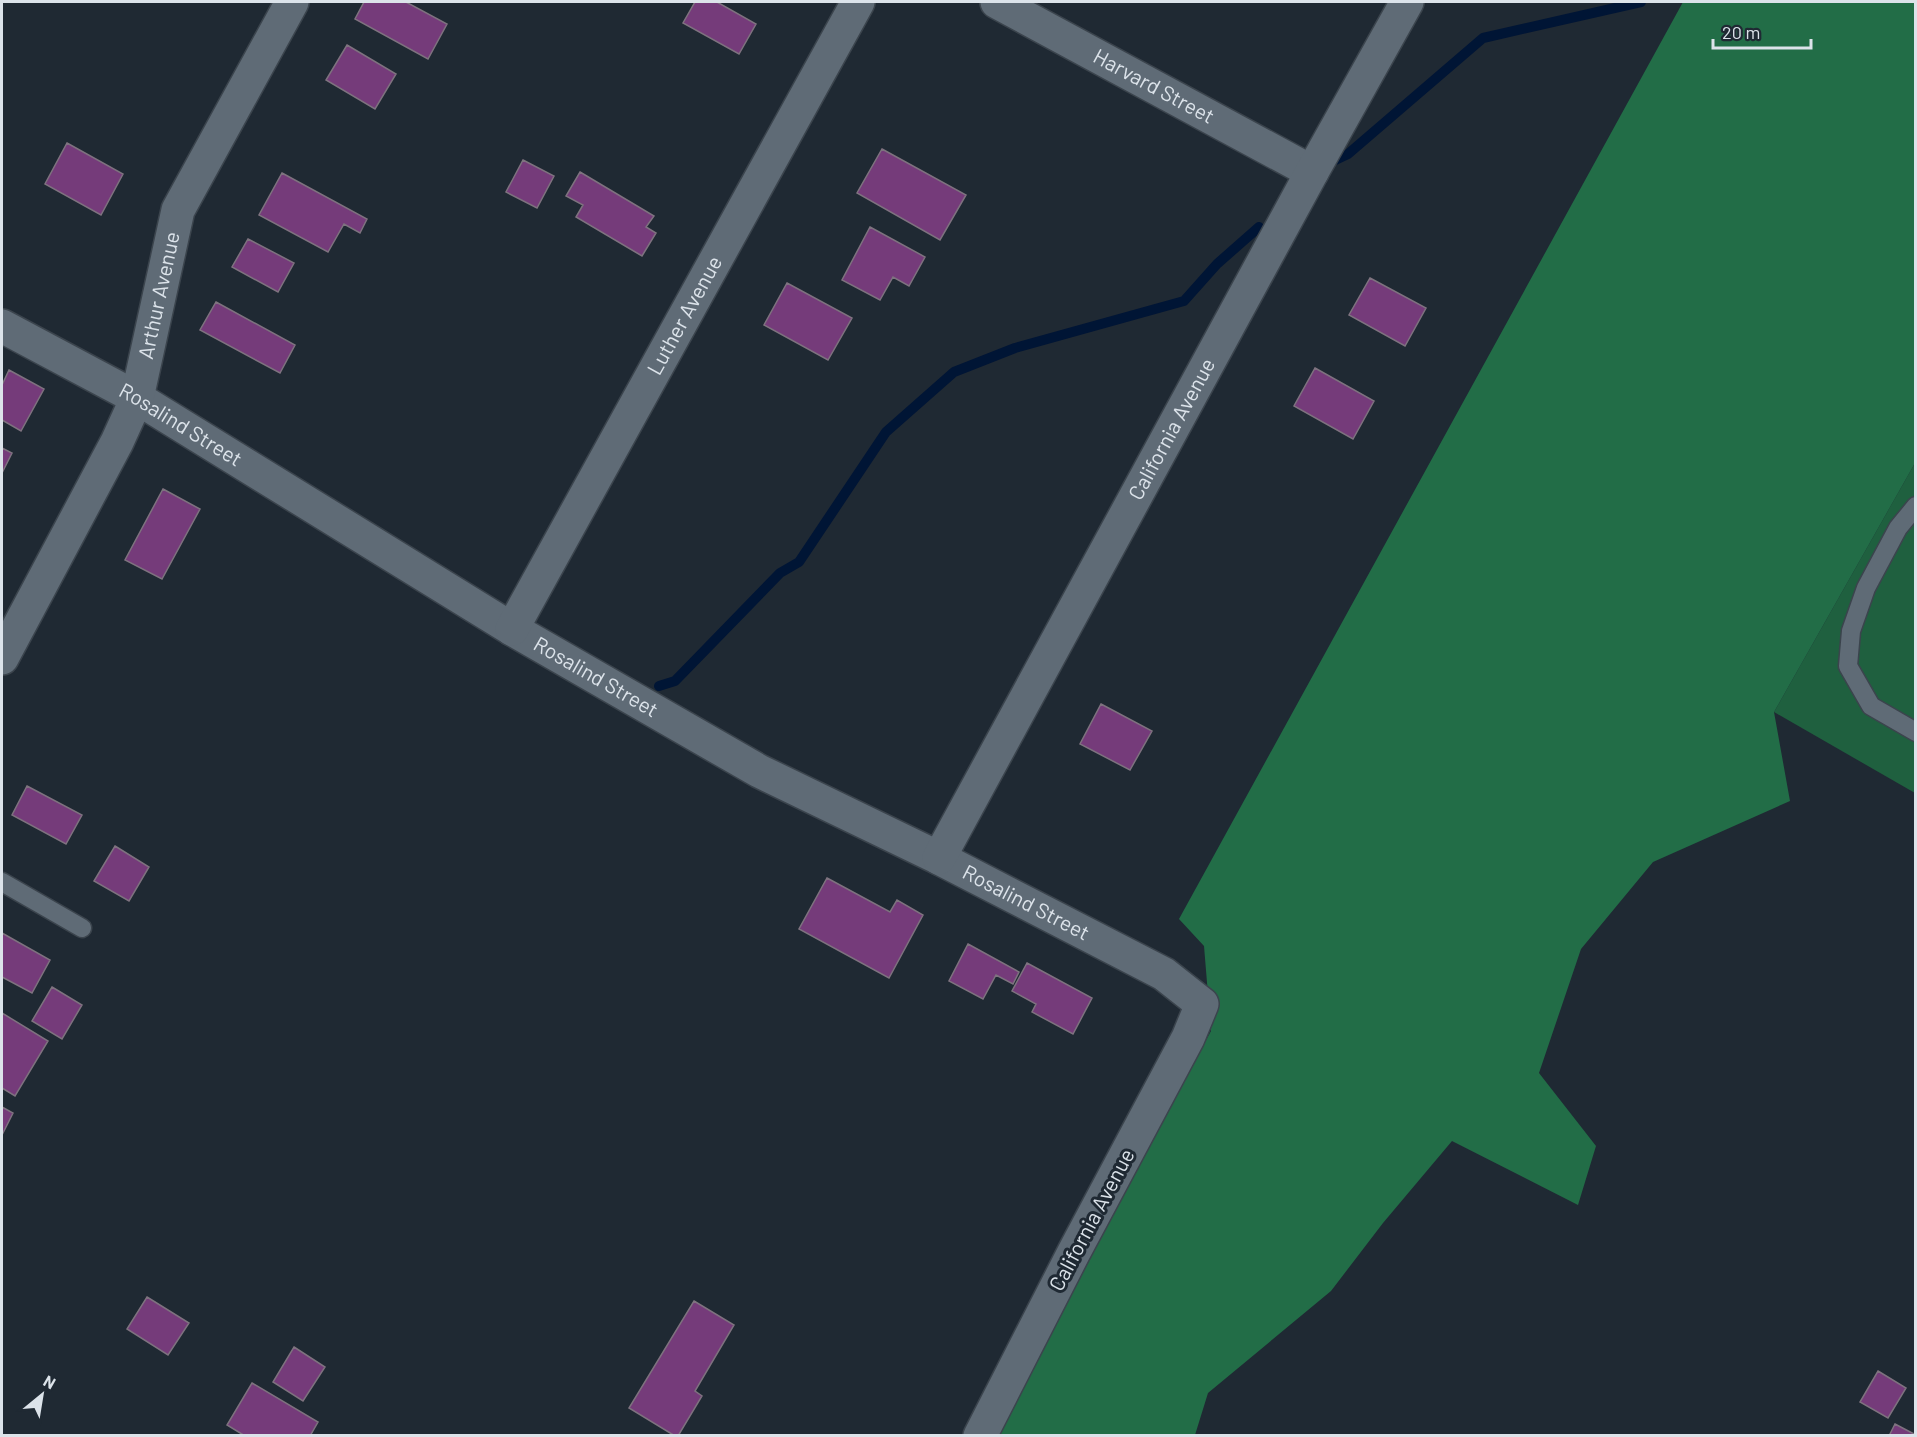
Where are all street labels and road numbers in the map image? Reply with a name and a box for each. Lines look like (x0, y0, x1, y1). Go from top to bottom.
street label: Harvard Street (1090, 42, 1219, 128)
street label: Arthur Avenue (132, 229, 184, 361)
street label: Luther Avenue (641, 251, 726, 379)
street label: California Avenue (1122, 353, 1219, 504)
street label: Rosalind Street (115, 377, 247, 471)
street label: Rosalind Street (530, 630, 663, 721)
street label: Rosalind Street (959, 858, 1094, 945)
street label: California Avenue (1043, 1144, 1139, 1295)

